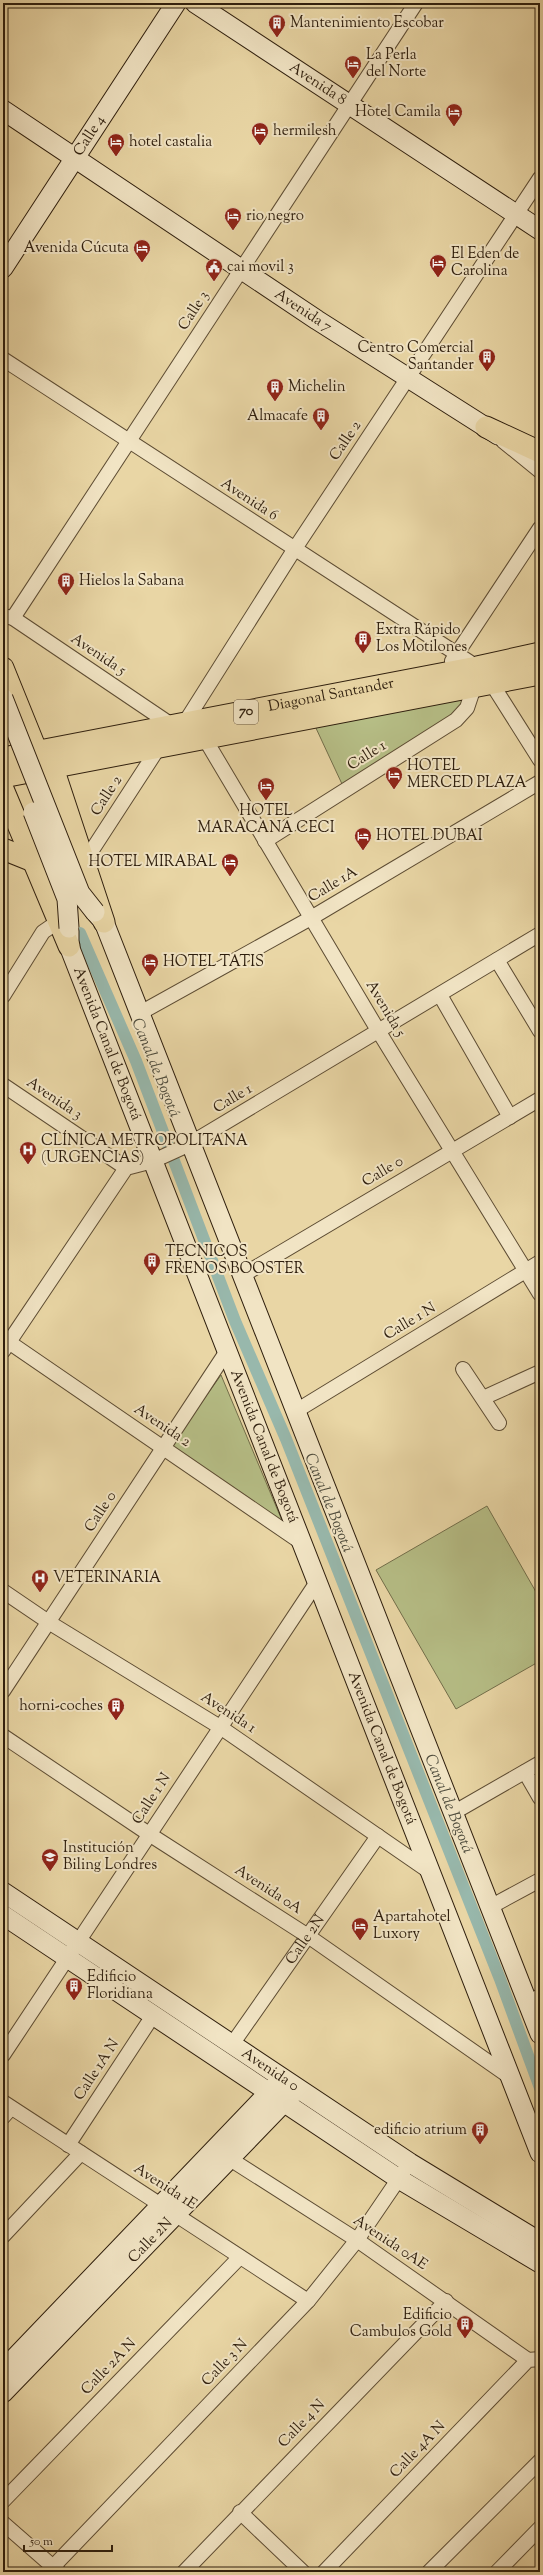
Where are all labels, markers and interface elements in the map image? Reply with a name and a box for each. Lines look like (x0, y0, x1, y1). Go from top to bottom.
building icon: Mantenimiento Escobar (267, 13, 287, 38)
place label: Mantenimiento Escobar (290, 13, 444, 34)
place label: La Perla del Norte (366, 45, 426, 83)
hotel icon: La Perla del Norte (343, 54, 363, 79)
street label: Avenida 8 (285, 57, 351, 110)
place label: Hotel Camila (355, 102, 441, 123)
hotel icon: Hotel Camila (444, 102, 464, 127)
street label: Calle 4 (68, 111, 111, 160)
hotel icon: hermilesh (250, 121, 270, 146)
place label: hermilesh (273, 121, 337, 142)
hotel icon: hotel castalia (106, 132, 126, 157)
place label: hotel castalia (129, 132, 212, 153)
hotel icon: rio negro (223, 206, 243, 231)
place label: rio negro (246, 206, 304, 227)
place label: Avenida Cúcuta (24, 238, 129, 259)
hotel icon: Avenida Cúcuta (132, 238, 152, 263)
place label: El Eden de Carolina (451, 244, 519, 282)
hotel icon: El Eden de Carolina (428, 253, 448, 278)
public building icon: cai movil 3 (204, 257, 224, 282)
place label: cai movil 3 (227, 257, 294, 278)
street label: Avenida 7 (270, 284, 336, 338)
street label: Calle 3 (173, 287, 215, 335)
place label: Centro Comercial Santander (358, 338, 474, 376)
building icon: Centro Comercial Santander (477, 347, 497, 372)
building icon: Michelin (265, 377, 285, 402)
place label: Michelin (288, 377, 346, 398)
place label: Almacafe (247, 406, 308, 427)
building icon: Almacafe (311, 406, 331, 431)
street label: Calle 2 (325, 417, 367, 465)
street label: Avenida 6 (216, 474, 282, 526)
building icon: Hielos la Sabana (56, 571, 76, 596)
place label: Hielos la Sabana (79, 571, 184, 592)
place label: Extra Rápido Los Motilones (376, 620, 467, 658)
street label: Avenida 5 (66, 629, 130, 681)
building icon: Extra Rápido Los Motilones (353, 629, 373, 654)
street label: Diagonal Santander (266, 673, 396, 717)
road number: 70 (234, 700, 258, 724)
street label: Calle 1 (343, 736, 391, 776)
place label: HOTEL MERCED PLAZA (407, 756, 527, 794)
hotel icon: HOTEL MERCED PLAZA (384, 765, 404, 790)
street label: Calle 2 (86, 772, 128, 820)
hotel icon: HOTEL MARACANA CECI (256, 776, 276, 801)
place label: HOTEL MARACANA CECI (197, 801, 335, 839)
hotel icon: HOTEL DUBAI (353, 826, 373, 851)
place label: HOTEL DUBAI (376, 826, 483, 847)
place label: HOTEL MIRABAL (89, 852, 217, 873)
hotel icon: HOTEL MIRABAL (220, 852, 240, 877)
street label: Calle 1A (304, 862, 362, 908)
hotel icon: HOTEL TATIS (140, 952, 160, 977)
place label: HOTEL TATIS (163, 952, 264, 973)
street label: Avenida Canal de Bogotá (68, 964, 147, 1124)
street label: Avenida 5 (360, 977, 410, 1041)
water label: Canal de Bogotá (125, 1015, 185, 1121)
street label: Avenida 3 (22, 1073, 86, 1125)
street label: Calle 1 (209, 1079, 257, 1119)
place label: CLÍNICA METROPOLITANA (URGENCIAS) (41, 1130, 248, 1169)
hospital icon: CLÍNICA METROPOLITANA (URGENCIAS) (18, 1140, 38, 1165)
street label: Calle 0 (358, 1151, 408, 1193)
place label: TECNICOS FRENOS BOOSTER (165, 1242, 305, 1280)
building icon: TECNICOS FRENOS BOOSTER (142, 1251, 162, 1276)
street label: Calle 1 N (380, 1298, 440, 1346)
street label: Avenida Canal de Bogotá (225, 1366, 304, 1526)
street label: Avenida 2 (129, 1399, 195, 1453)
water label: Canal de Bogotá (298, 1450, 358, 1556)
street label: Calle 0 (80, 1487, 122, 1537)
hospital icon: VETERINARIA (30, 1568, 50, 1593)
place label: VETERINARIA (53, 1568, 161, 1589)
street label: Avenida Canal de Bogotá (343, 1668, 421, 1828)
street label: Avenida 1 (196, 1687, 260, 1739)
place label: horni-coches (19, 1696, 103, 1717)
building icon: horni-coches (106, 1696, 126, 1721)
water label: Canal de Bogotá (418, 1751, 478, 1857)
street label: Calle 1 N (128, 1769, 176, 1829)
place label: Institución Biling Londres (63, 1838, 157, 1876)
school or university icon: Institución Biling Londres (40, 1847, 60, 1872)
street label: Avenida 0A (230, 1860, 306, 1920)
place label: Apartahotel Luxory (373, 1907, 451, 1945)
street label: Calle 2N (281, 1911, 330, 1969)
hotel icon: Apartahotel Luxory (350, 1916, 370, 1941)
place label: Edificio Floridiana (87, 1967, 153, 2005)
building icon: Edificio Floridiana (64, 1976, 84, 2001)
street label: Calle 1A N (69, 2035, 125, 2105)
street label: Avenida 0 (237, 2043, 303, 2097)
place label: edificio atrium (374, 2120, 468, 2141)
building icon: edificio atrium (470, 2120, 490, 2145)
street label: Avenida 1E (129, 2159, 201, 2215)
street label: Avenida 0AE (349, 2210, 431, 2276)
street label: Calle 2N (123, 2213, 177, 2268)
place label: Edificio Cambulos Gold (350, 2305, 453, 2343)
building icon: Edificio Cambulos Gold (455, 2314, 475, 2339)
street label: Calle 2A N (77, 2334, 141, 2400)
street label: Calle 3 N (197, 2335, 253, 2391)
street label: Calle 4 N (274, 2395, 330, 2453)
street label: Calle 4A N (385, 2417, 451, 2483)
scale bar (24, 2527, 112, 2553)
text: 50 m (29, 2533, 53, 2551)

